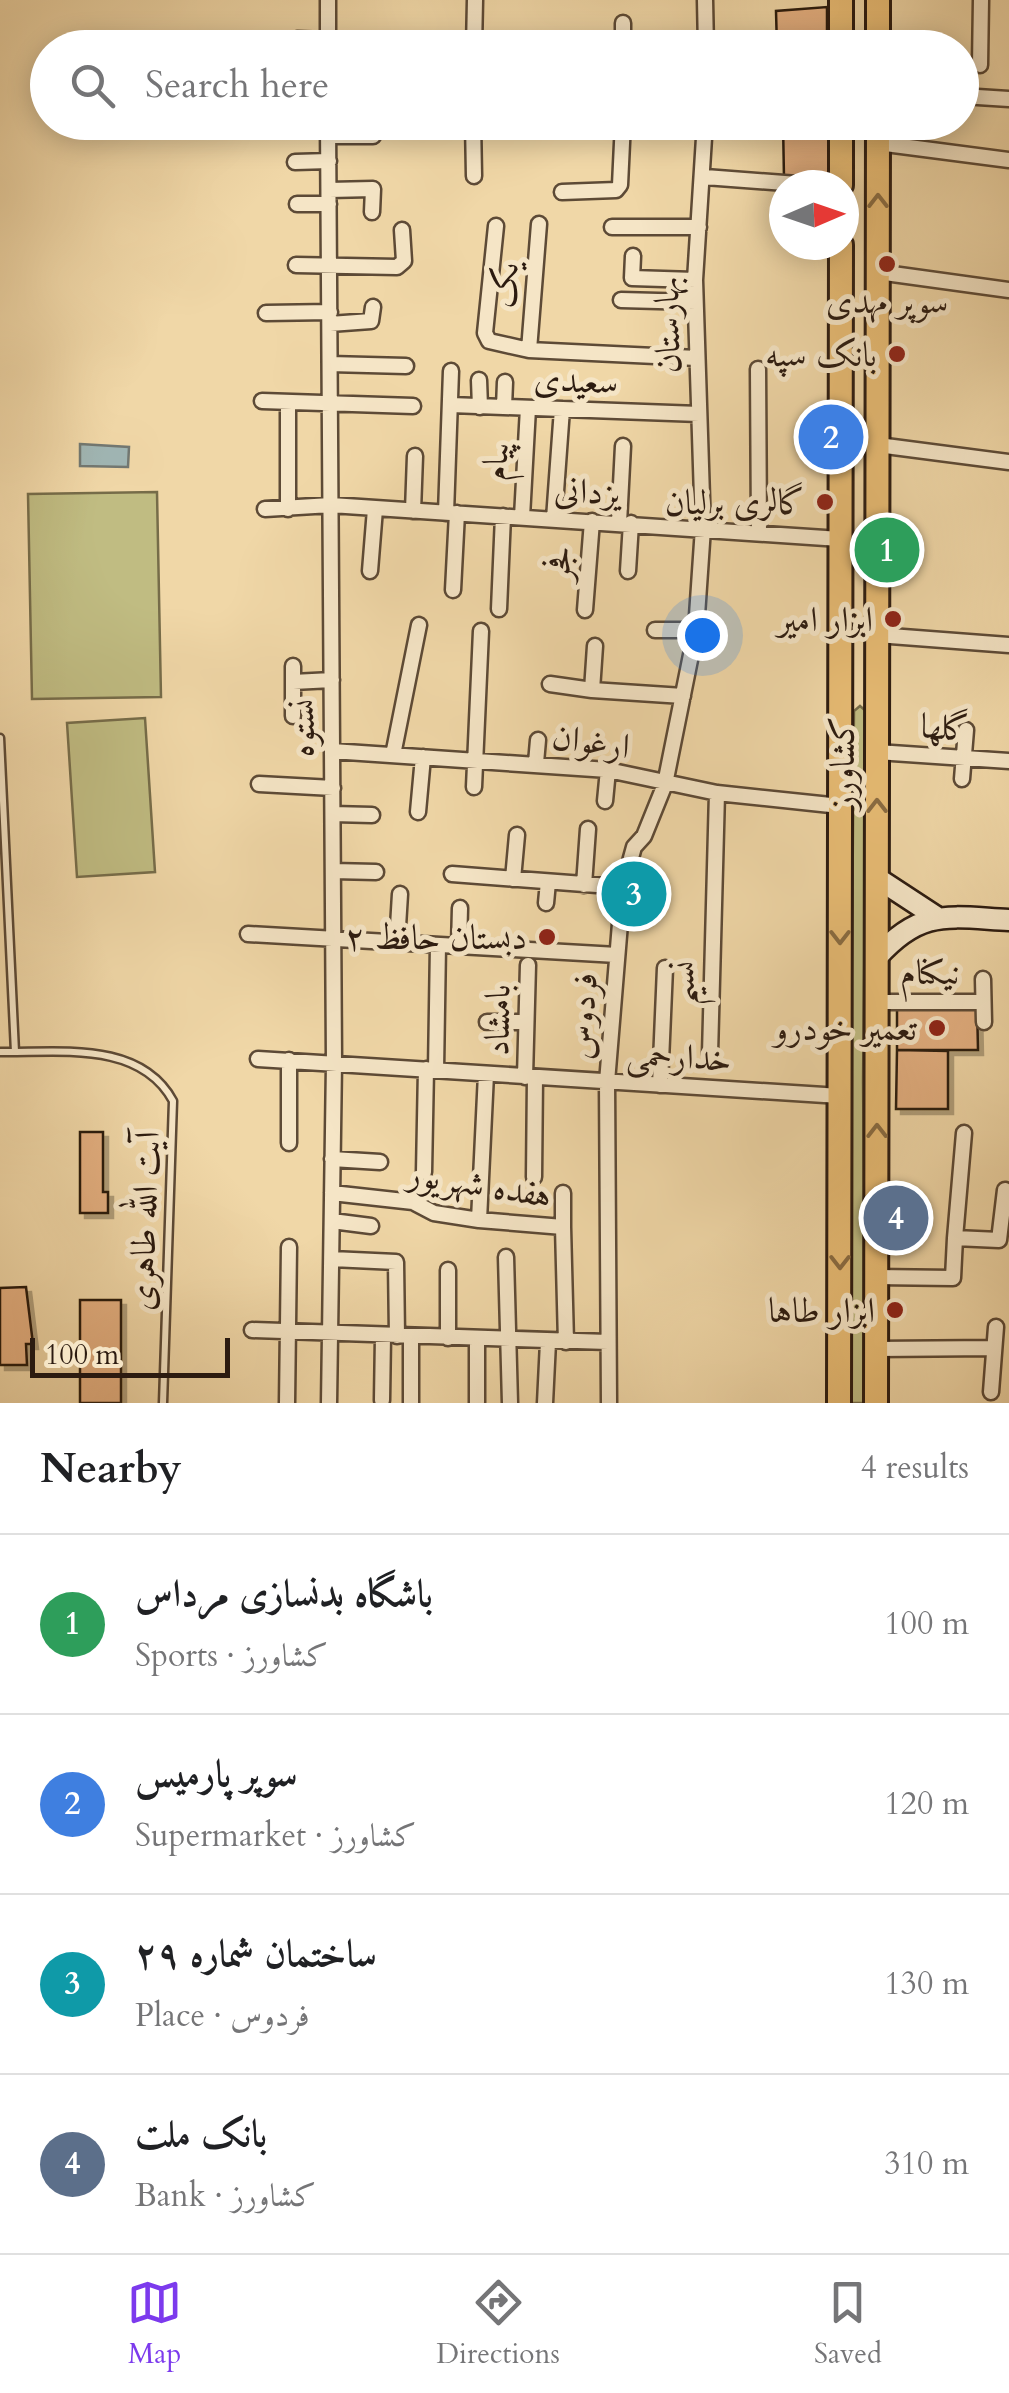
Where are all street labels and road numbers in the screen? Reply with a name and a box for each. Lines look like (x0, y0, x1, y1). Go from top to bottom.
street label: یک (479, 258, 531, 310)
street label: بهارستان (643, 276, 693, 374)
street label: سعیدی (533, 356, 619, 406)
street label: پیام (471, 440, 527, 483)
street label: یزدانی (553, 466, 624, 518)
street label: فجر (533, 544, 584, 586)
street label: نستوه (279, 699, 327, 757)
street label: گلها (919, 702, 971, 754)
street label: ارغوان (549, 713, 633, 771)
street label: کشاورز (819, 717, 867, 812)
street label: نیکنام (900, 949, 960, 1003)
street label: نسیم (658, 960, 718, 1006)
street label: فردوس (556, 971, 610, 1061)
street label: بامشاد (473, 984, 523, 1056)
street label: خدارحمی (625, 1030, 733, 1084)
street label: آیت الله طاهری (114, 1127, 172, 1312)
street label: هفده شهریور (402, 1149, 555, 1220)

